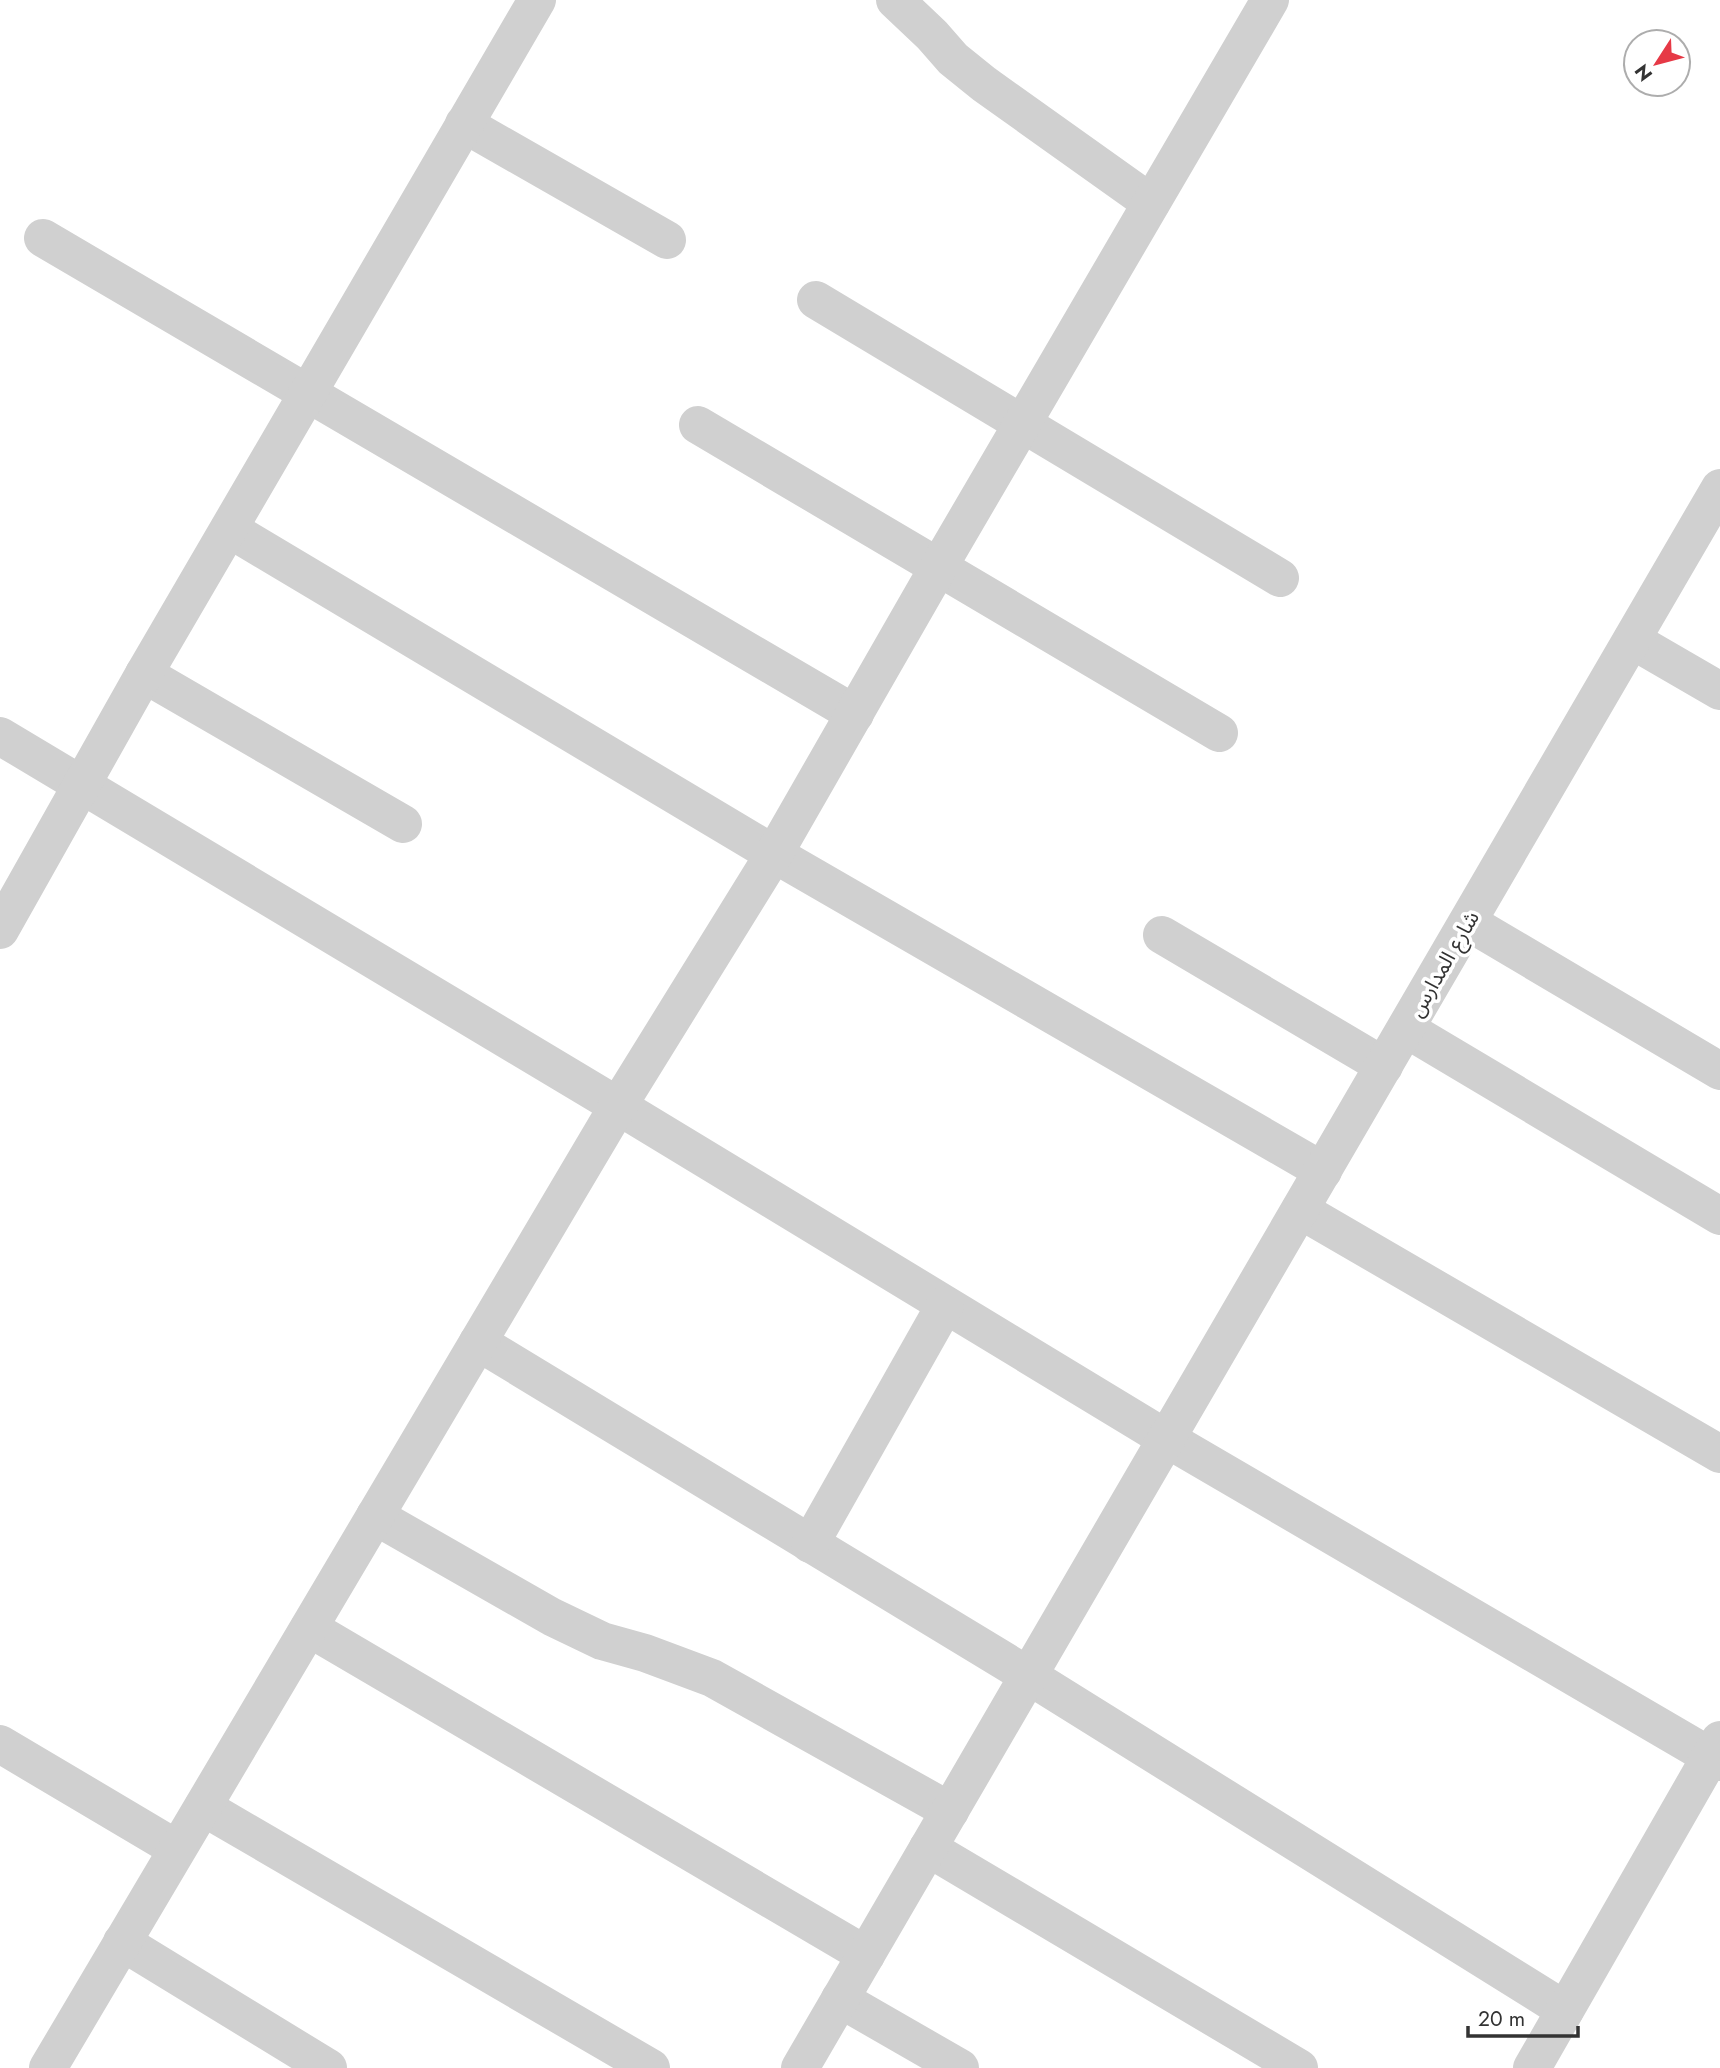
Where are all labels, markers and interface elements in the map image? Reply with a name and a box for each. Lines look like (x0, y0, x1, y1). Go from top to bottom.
north arrow (1622, 28, 1692, 98)
text: N (1628, 59, 1659, 87)
street label: شارع المدارس (1401, 905, 1487, 1023)
scale bar (1468, 1994, 1578, 2038)
text: 20 m (1478, 2004, 1525, 2034)

